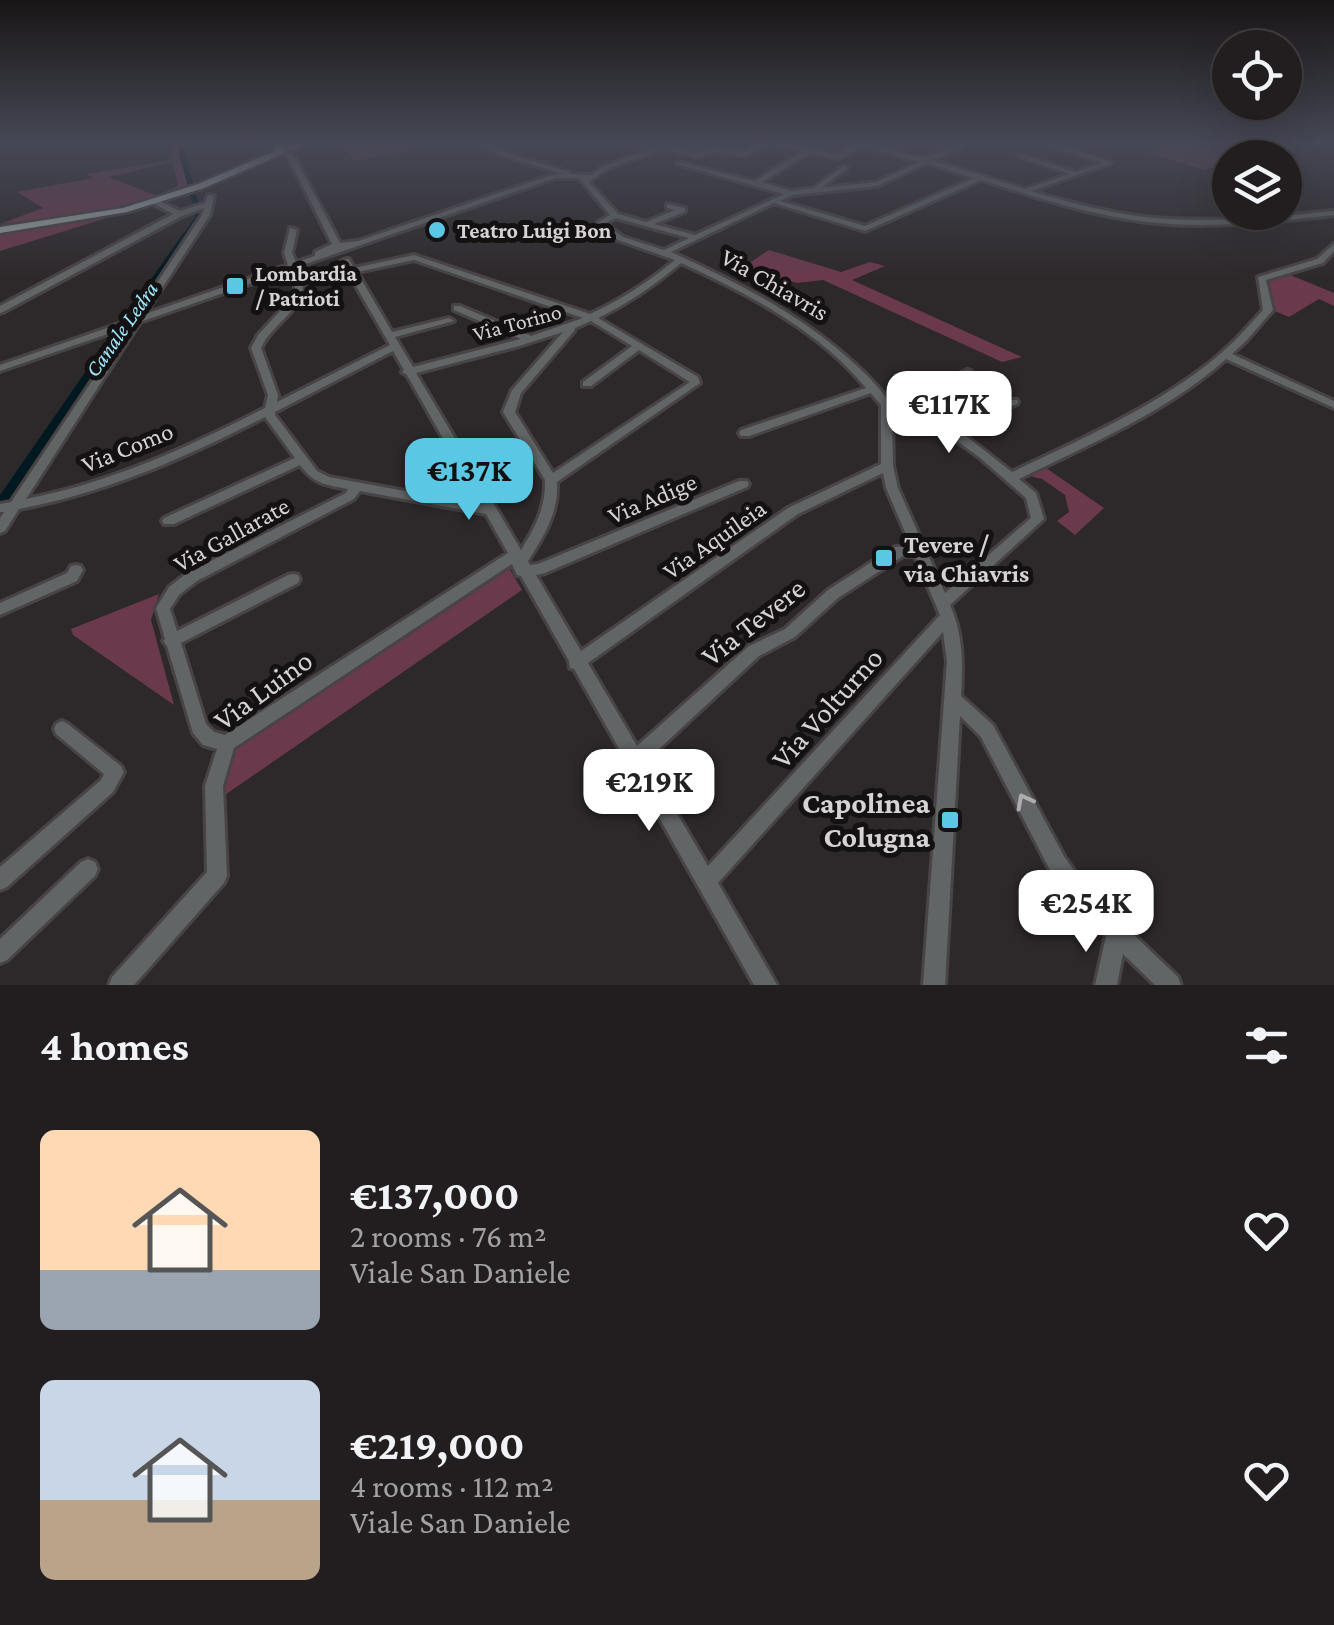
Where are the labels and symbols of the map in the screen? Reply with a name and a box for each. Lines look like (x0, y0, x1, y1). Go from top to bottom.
place label: Teatro Luigi Bon (457, 218, 612, 243)
marker: Teatro Luigi Bon (426, 219, 448, 241)
street label: Via Chiavris (716, 243, 833, 326)
place label: Lombardia / Patrioti (255, 261, 357, 311)
marker: Lombardia / Patrioti (224, 275, 246, 297)
water label: Canale Ledra (80, 277, 163, 381)
street label: Via Torino (470, 299, 564, 346)
pin: €117K (879, 371, 1019, 456)
street label: Via Como (78, 417, 177, 478)
pin: €137K (399, 438, 539, 523)
street label: Via Adige (604, 468, 701, 530)
street label: Via Gallarate (169, 492, 294, 577)
street label: Via Aquileia (658, 494, 772, 585)
place label: Tevere / via Chiavris (903, 531, 1029, 587)
marker: Tevere / via Chiavris (873, 547, 895, 569)
street label: Via Tevere (694, 571, 811, 672)
street label: Via Volturno (764, 641, 889, 774)
street label: Via Luino (207, 643, 318, 736)
pin: €219K (579, 749, 719, 834)
place label: Capolinea Colugna (802, 786, 930, 853)
one-way arrow (1017, 793, 1036, 812)
marker: Capolinea Colugna (939, 809, 961, 831)
pin: €254K (1016, 870, 1156, 955)

